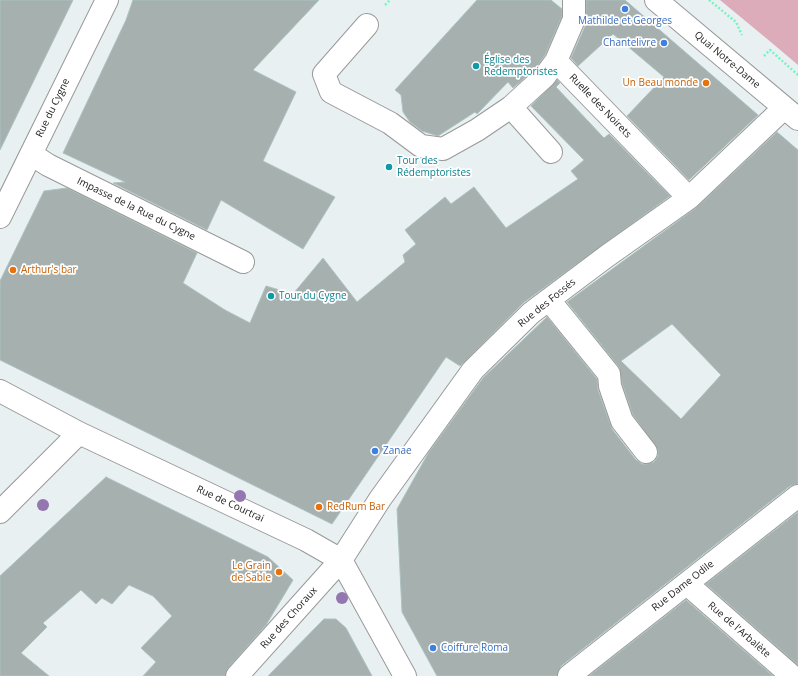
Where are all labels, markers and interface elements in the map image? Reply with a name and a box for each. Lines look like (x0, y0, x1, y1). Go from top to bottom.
marker: Mathilde et Georges (620, 4, 630, 14)
place label: Mathilde et Georges (578, 15, 672, 27)
street label: Quai Notre-Dame (692, 29, 762, 91)
place label: Chantelivre (603, 37, 656, 49)
marker: Chantelivre (659, 38, 669, 48)
place label: Église des Redemptoristes (484, 54, 558, 78)
marker: Église des Redemptoristes (471, 61, 481, 71)
street label: Ruelle des Noirets (566, 71, 634, 141)
street label: Rue du Cygne (34, 77, 72, 139)
place label: Un Beau monde (622, 77, 698, 89)
marker: Un Beau monde (701, 78, 711, 88)
place label: Tour des Rédemptoristes (397, 155, 471, 178)
marker: Tour des Rédemptoristes (384, 162, 394, 172)
street label: Impasse de la Rue du Cygne (75, 175, 197, 243)
place label: Arthur's bar (21, 264, 77, 276)
marker: Arthur's bar (8, 265, 18, 275)
street label: Rue des Fossés (516, 276, 578, 330)
place label: Tour du Cygne (279, 290, 347, 302)
marker: Tour du Cygne (266, 291, 276, 301)
place label: Zanae (383, 445, 412, 457)
marker: Zanae (370, 446, 380, 456)
street label: Rue de Courtrai (194, 483, 266, 525)
place label: RedRum Bar (327, 501, 385, 513)
marker: RedRum Bar (314, 502, 324, 512)
street label: Rue Dame Odile (650, 558, 716, 614)
place label: Le Grain de Sable (231, 560, 271, 584)
marker: Le Grain de Sable (274, 567, 284, 577)
street label: Rue des Choraux (258, 585, 320, 651)
street label: Rue de l'Arbalète (705, 600, 773, 660)
place label: Coiffure Roma (441, 642, 508, 654)
marker: Coiffure Roma (428, 643, 438, 653)

